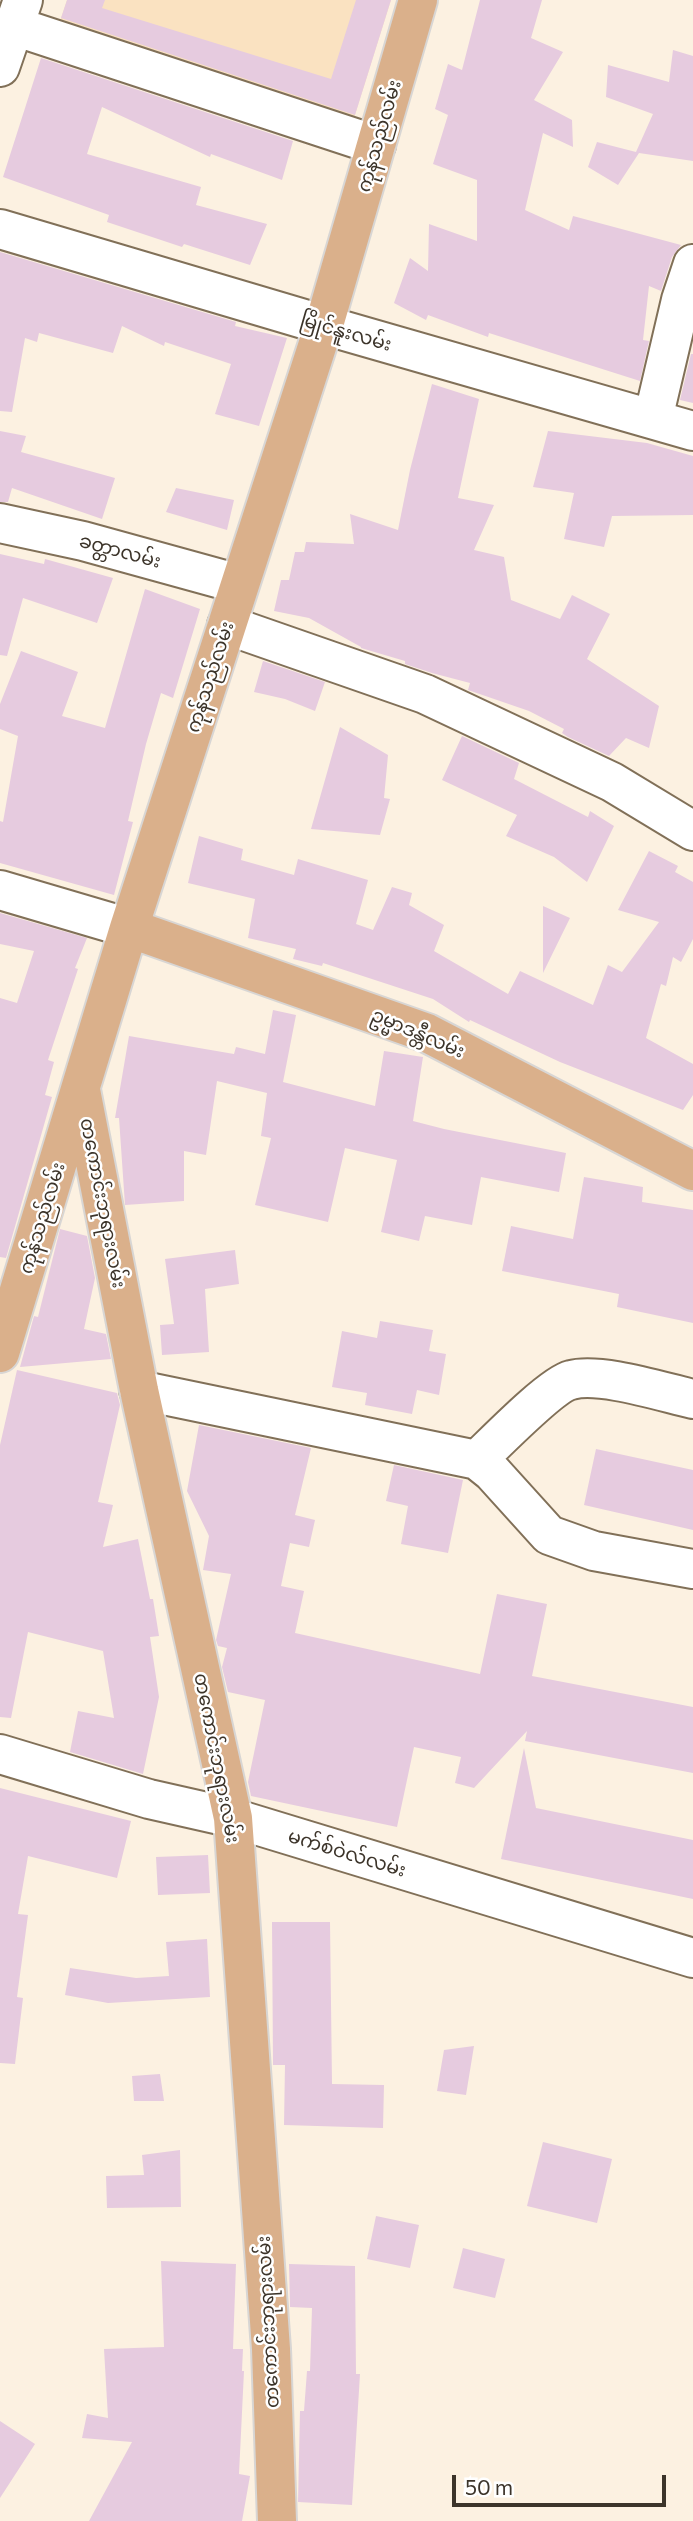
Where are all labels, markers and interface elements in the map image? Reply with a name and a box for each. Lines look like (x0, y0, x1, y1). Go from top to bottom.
street label: ကုန်သည်လမ်း (352, 77, 406, 195)
street label: မြိုင်နူးလမ်း (298, 308, 394, 356)
street label: ခတ္တာလမ်း (77, 529, 163, 573)
street label: ကုန်သည်လမ်း (181, 619, 239, 735)
street label: ဥမ္မာဒန္တီလမ်း (368, 1003, 468, 1063)
street label: တကောင်းဘုရားလမ်း (75, 1116, 131, 1290)
street label: ကုန်သည်လမ်း (14, 1159, 70, 1277)
street label: တကောင်းဘုရားလမ်း (189, 1671, 245, 1845)
street label: မက်စ်ဝဲလ်လမ်း (285, 1824, 409, 1882)
street label: တကောင်းဘုရားလမ်း (252, 2235, 284, 2409)
scale bar (455, 2462, 668, 2506)
text: 50 m (465, 2474, 513, 2499)

